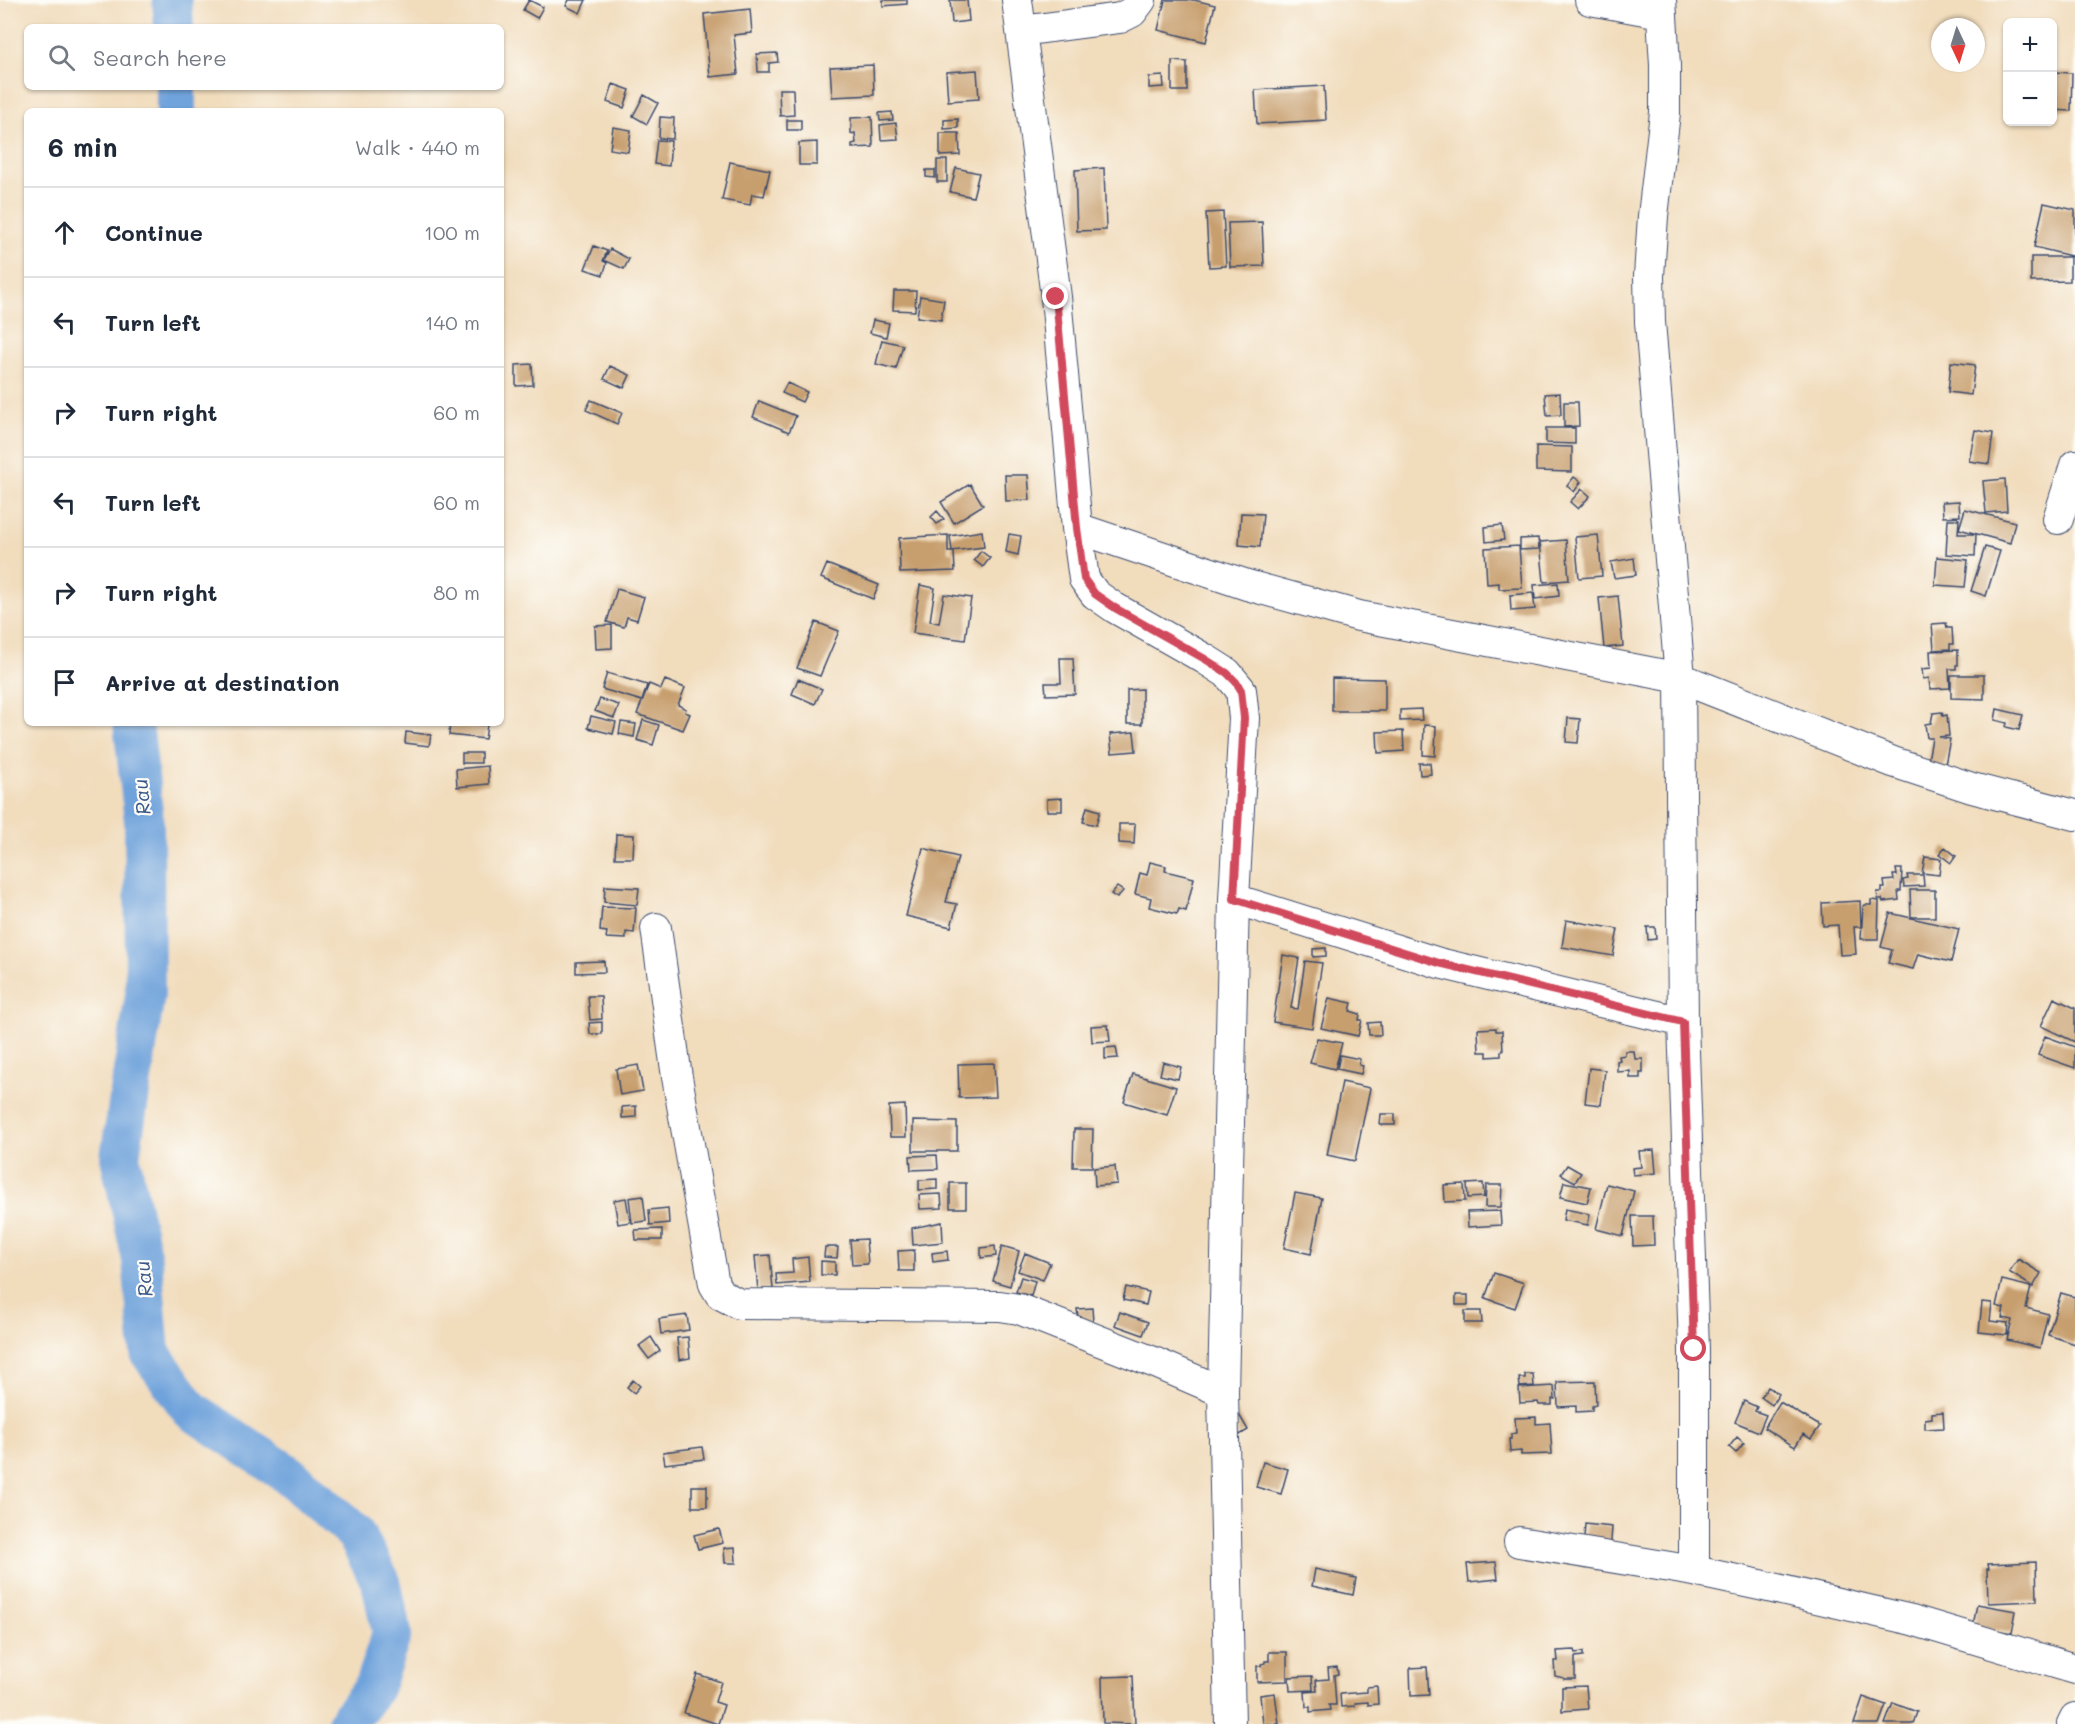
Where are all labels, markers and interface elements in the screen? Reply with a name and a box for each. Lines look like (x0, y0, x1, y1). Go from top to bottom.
north arrow (1931, 18, 1985, 72)
map controls (2003, 18, 2057, 126)
button: + (2003, 18, 2057, 72)
search box (24, 24, 504, 90)
icon: search (45, 41, 78, 74)
text: Search here (93, 43, 227, 72)
button: − (2003, 72, 2057, 126)
text: 6 min (48, 130, 117, 164)
text: Walk · 440 m (355, 134, 480, 160)
icon: ahead (48, 216, 81, 249)
text: Continue (105, 218, 203, 247)
text: 100 m (424, 219, 480, 245)
route end (1042, 283, 1068, 309)
icon: left (48, 306, 81, 339)
text: Turn left (105, 308, 201, 337)
text: 140 m (425, 309, 480, 335)
icon: right (48, 396, 81, 429)
text: Turn right (105, 398, 217, 427)
text: 60 m (433, 399, 480, 425)
icon: left (48, 486, 81, 519)
text: Turn left (105, 488, 201, 517)
text: 60 m (433, 489, 480, 515)
icon: right (48, 576, 81, 609)
text: Turn right (105, 578, 217, 607)
text: 80 m (433, 579, 480, 605)
icon: arrive (48, 666, 81, 699)
text: Arrive at destination (105, 668, 340, 697)
water label: Rau (126, 778, 156, 816)
water label: Rau (128, 1260, 158, 1298)
route start (1680, 1335, 1706, 1361)

